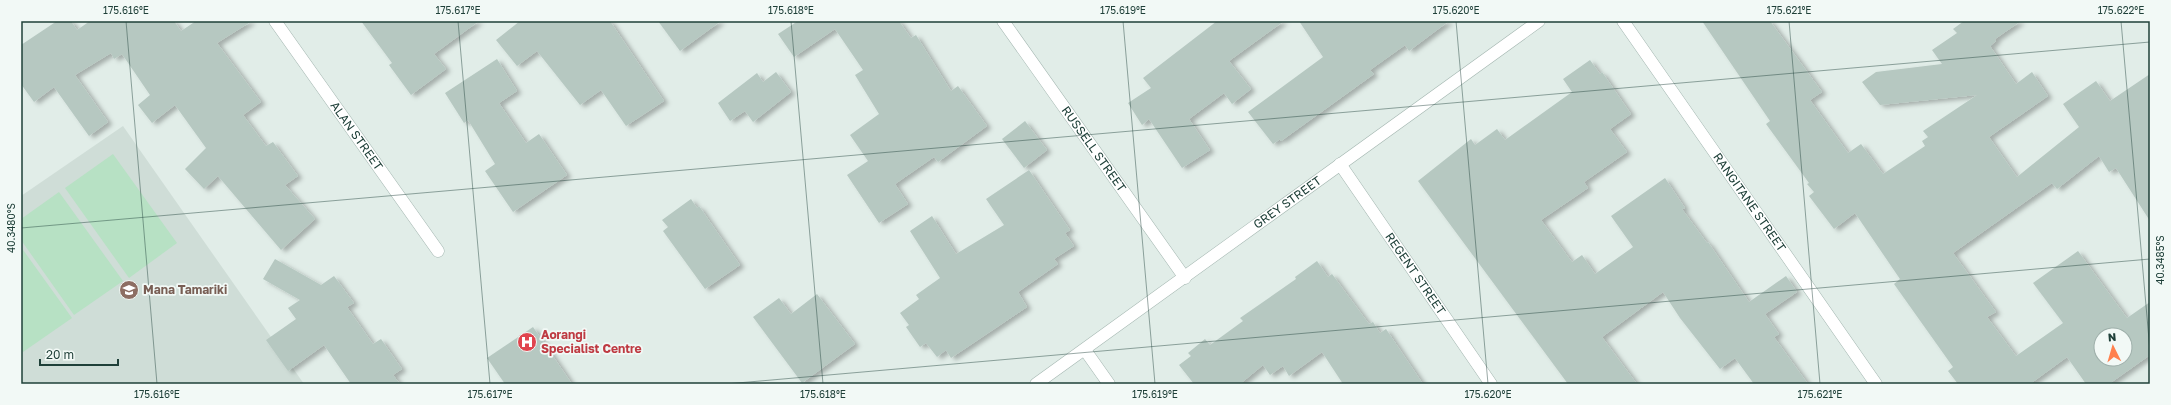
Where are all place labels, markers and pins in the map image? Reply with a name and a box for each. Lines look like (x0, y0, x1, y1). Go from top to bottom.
school or university icon: Mana Tamariki (118, 279, 140, 301)
place label: Mana Tamariki (143, 282, 227, 297)
place label: Aorangi Specialist Centre (541, 327, 642, 356)
hospital icon: Aorangi Specialist Centre (516, 331, 538, 353)

